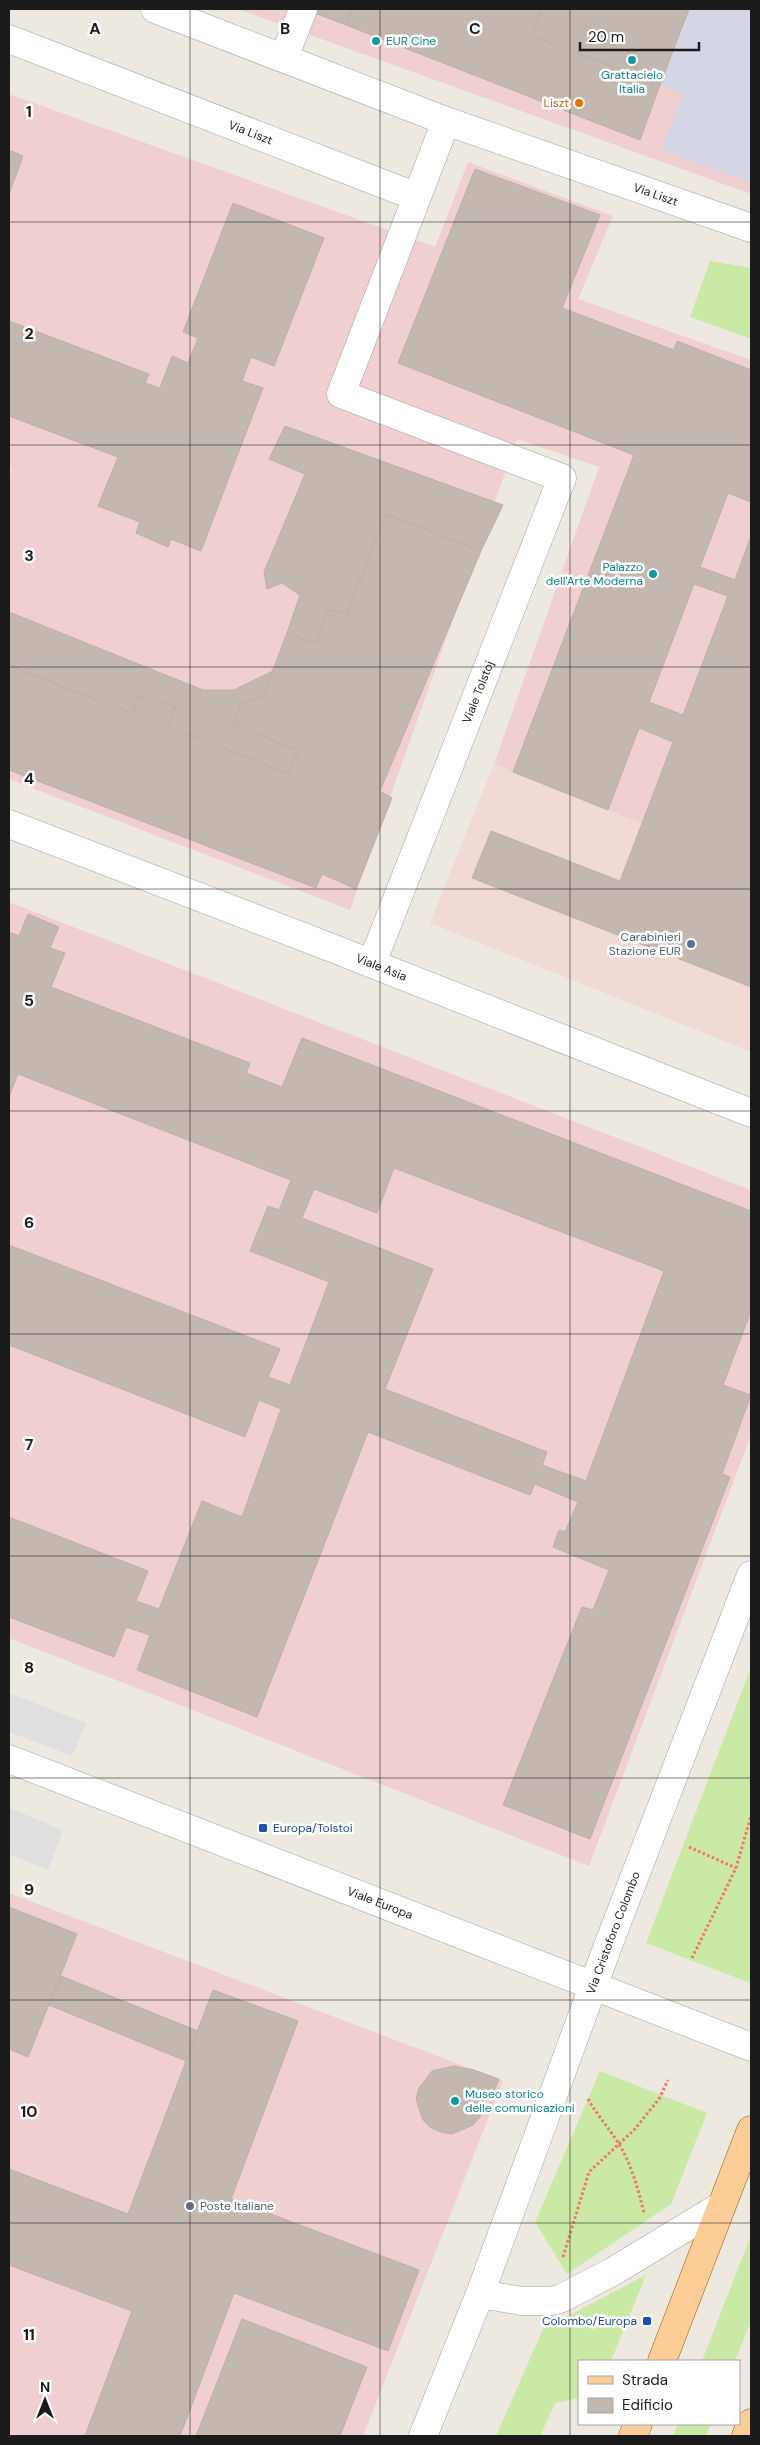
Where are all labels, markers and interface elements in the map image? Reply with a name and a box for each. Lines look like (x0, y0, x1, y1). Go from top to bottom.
text: A (89, 18, 101, 39)
text: B (280, 18, 290, 39)
text: C (469, 18, 481, 39)
scale bar (580, 20, 699, 52)
text: 20 m (588, 27, 624, 47)
place label: EUR Cine (386, 33, 436, 49)
marker: EUR Cine (370, 35, 382, 47)
marker: Grattacielo Italia (626, 54, 638, 66)
place label: Grattacielo Italia (601, 67, 663, 97)
place label: Liszt (544, 95, 569, 111)
marker: Liszt (573, 97, 585, 109)
text: 1 (26, 101, 32, 122)
street label: Via Liszt (226, 117, 275, 148)
street label: Via Liszt (631, 179, 680, 210)
text: 2 (24, 323, 34, 344)
text: 3 (24, 545, 34, 566)
place label: Palazzo dell'Arte Moderna (546, 559, 643, 589)
marker: Palazzo dell'Arte Moderna (647, 568, 659, 580)
street label: Viale Tolstoj (459, 658, 498, 726)
text: 4 (24, 768, 34, 789)
place label: Carabinieri Stazione EUR (609, 929, 681, 959)
marker: Carabinieri Stazione EUR (685, 938, 697, 950)
street label: Viale Asia (353, 950, 409, 985)
text: 5 (24, 990, 34, 1011)
text: 6 (24, 1212, 34, 1233)
text: 7 (25, 1434, 34, 1455)
text: 8 (24, 1657, 34, 1678)
place label: Europa/Tolstoi (273, 1820, 353, 1836)
marker: Europa/Tolstoi (257, 1822, 269, 1834)
street label: Via Cristoforo Colombo (583, 1869, 644, 1997)
text: 9 (24, 1879, 34, 1900)
street label: Viale Europa (345, 1883, 415, 1923)
place label: Museo storico delle comunicazioni (465, 2086, 575, 2116)
marker: Museo storico delle comunicazioni (449, 2095, 461, 2107)
text: 10 (20, 2101, 38, 2122)
place label: Poste Italiane (200, 2198, 274, 2214)
marker: Poste Italiane (184, 2200, 196, 2212)
place label: Colombo/Europa (542, 2313, 637, 2329)
marker: Colombo/Europa (641, 2315, 653, 2327)
text: 11 (23, 2324, 35, 2345)
legend (578, 2360, 740, 2425)
text: Strada (622, 2370, 668, 2390)
north arrow (20, 2375, 70, 2425)
text: N (40, 2378, 50, 2396)
text: Edificio (622, 2395, 673, 2415)

